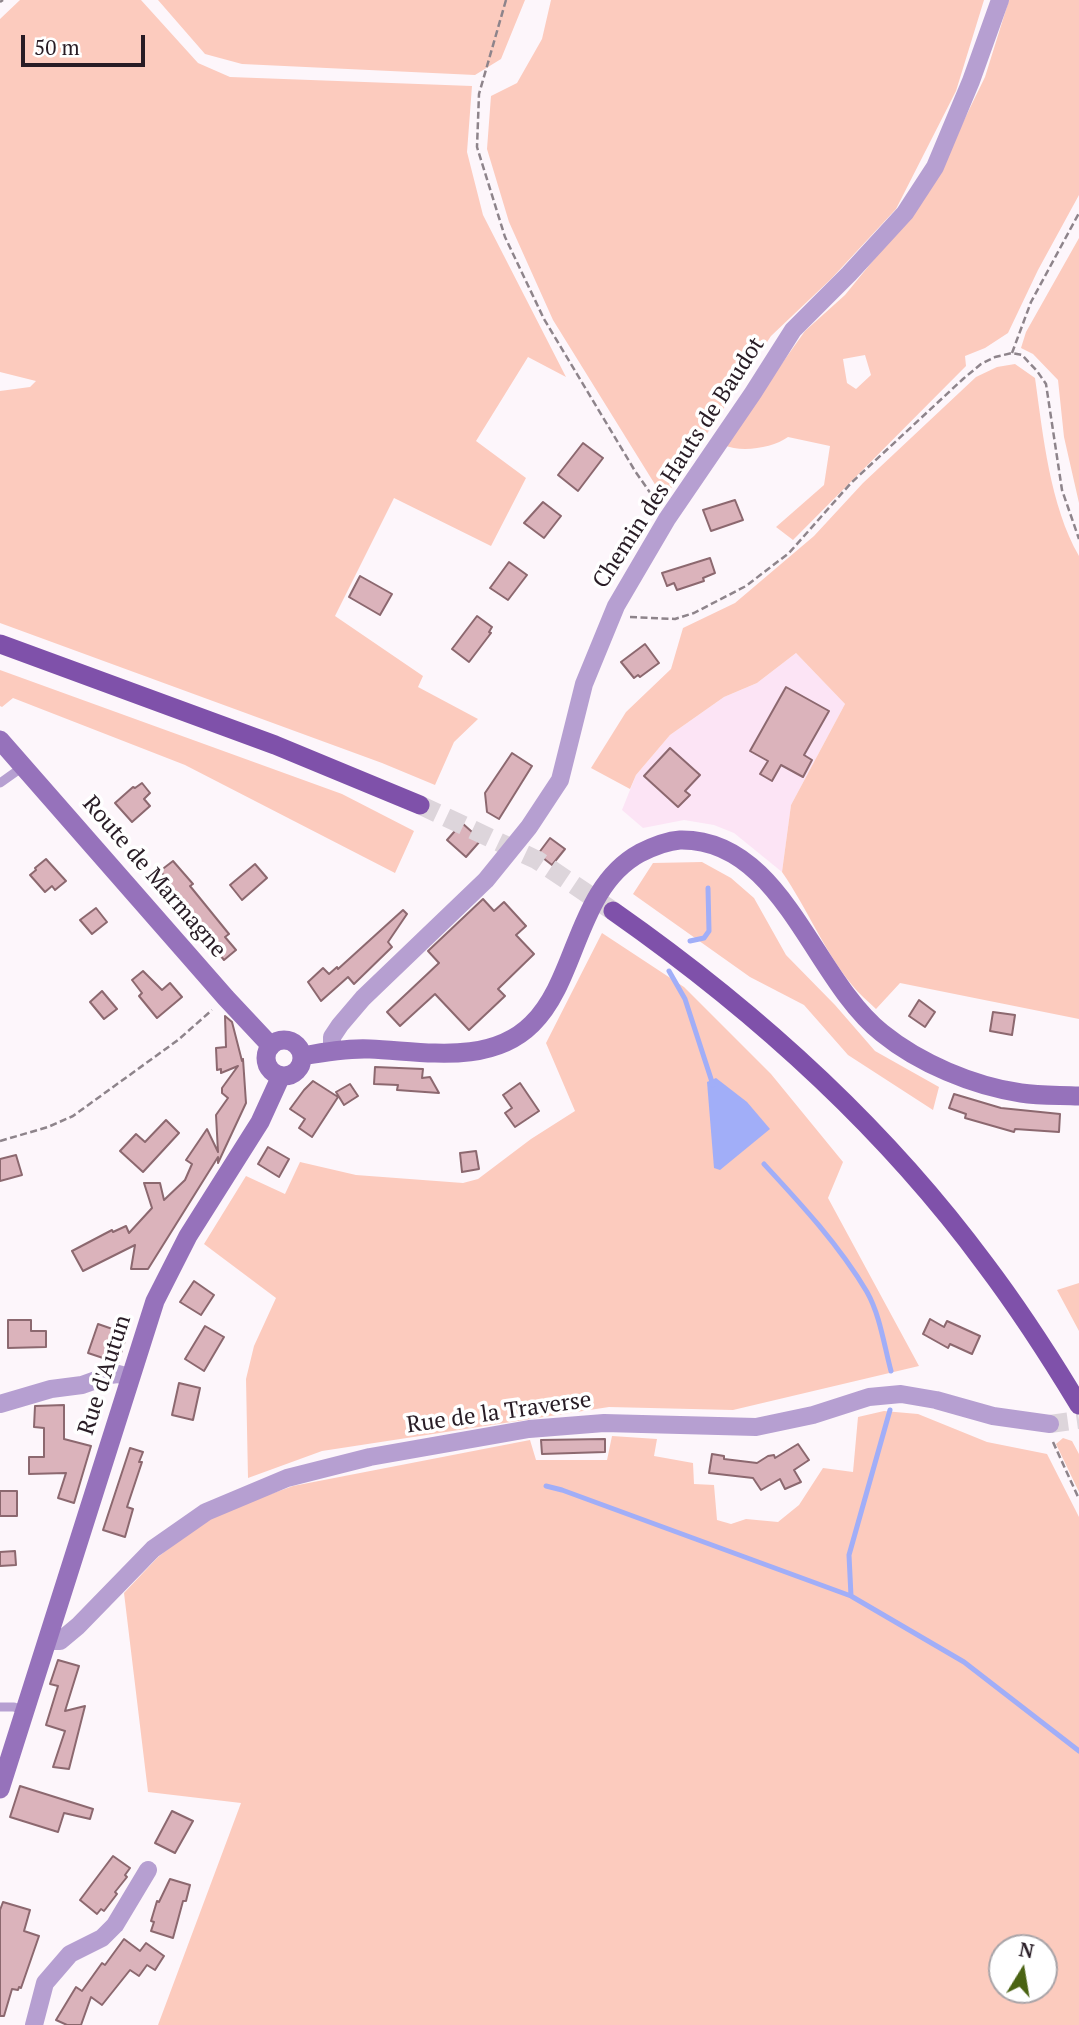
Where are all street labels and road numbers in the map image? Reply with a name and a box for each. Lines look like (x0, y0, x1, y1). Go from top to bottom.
street label: Chemin des Hauts de Baudot (587, 332, 771, 594)
street label: Route de Marmagne (76, 791, 232, 963)
street label: Rue d'Autun (73, 1312, 137, 1438)
street label: Rue de la Traverse (405, 1386, 593, 1440)

